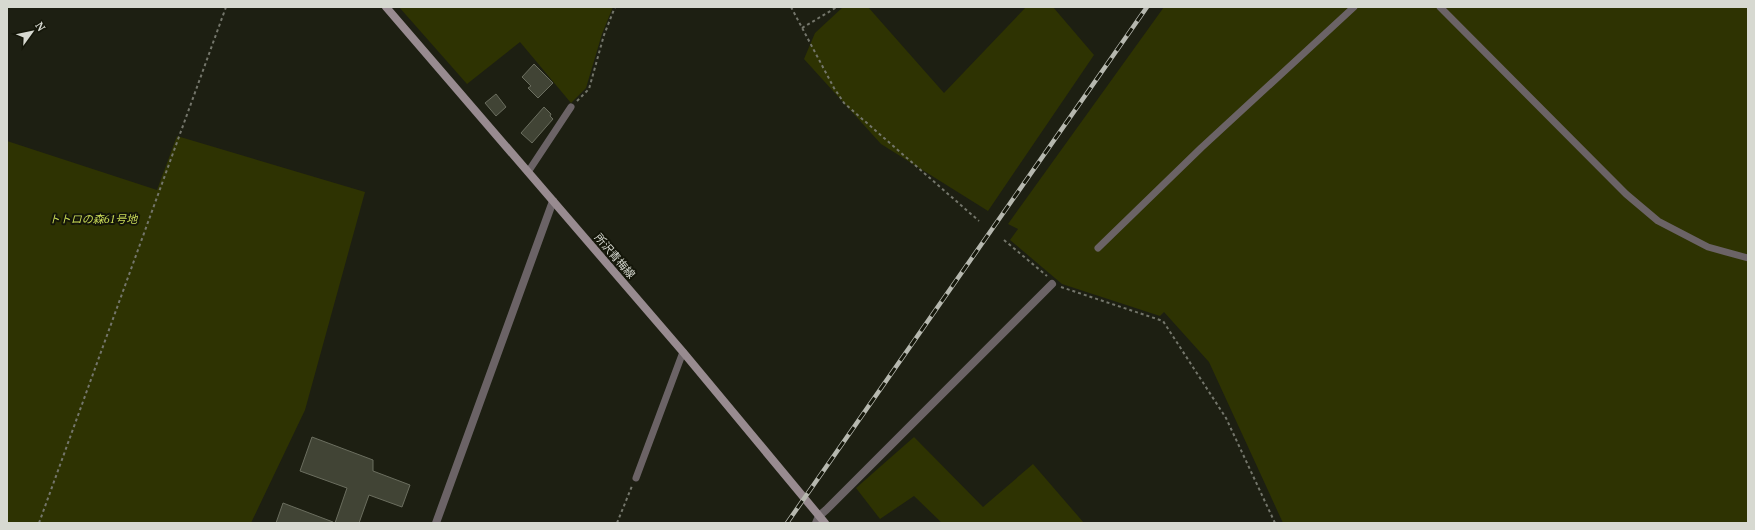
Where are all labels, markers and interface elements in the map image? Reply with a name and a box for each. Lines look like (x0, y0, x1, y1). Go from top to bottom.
north arrow (12, 12, 52, 52)
text: N (32, 19, 49, 34)
park label: トトロの森61号地 (49, 212, 138, 226)
street label: 所沢青梅線 (592, 231, 638, 281)

